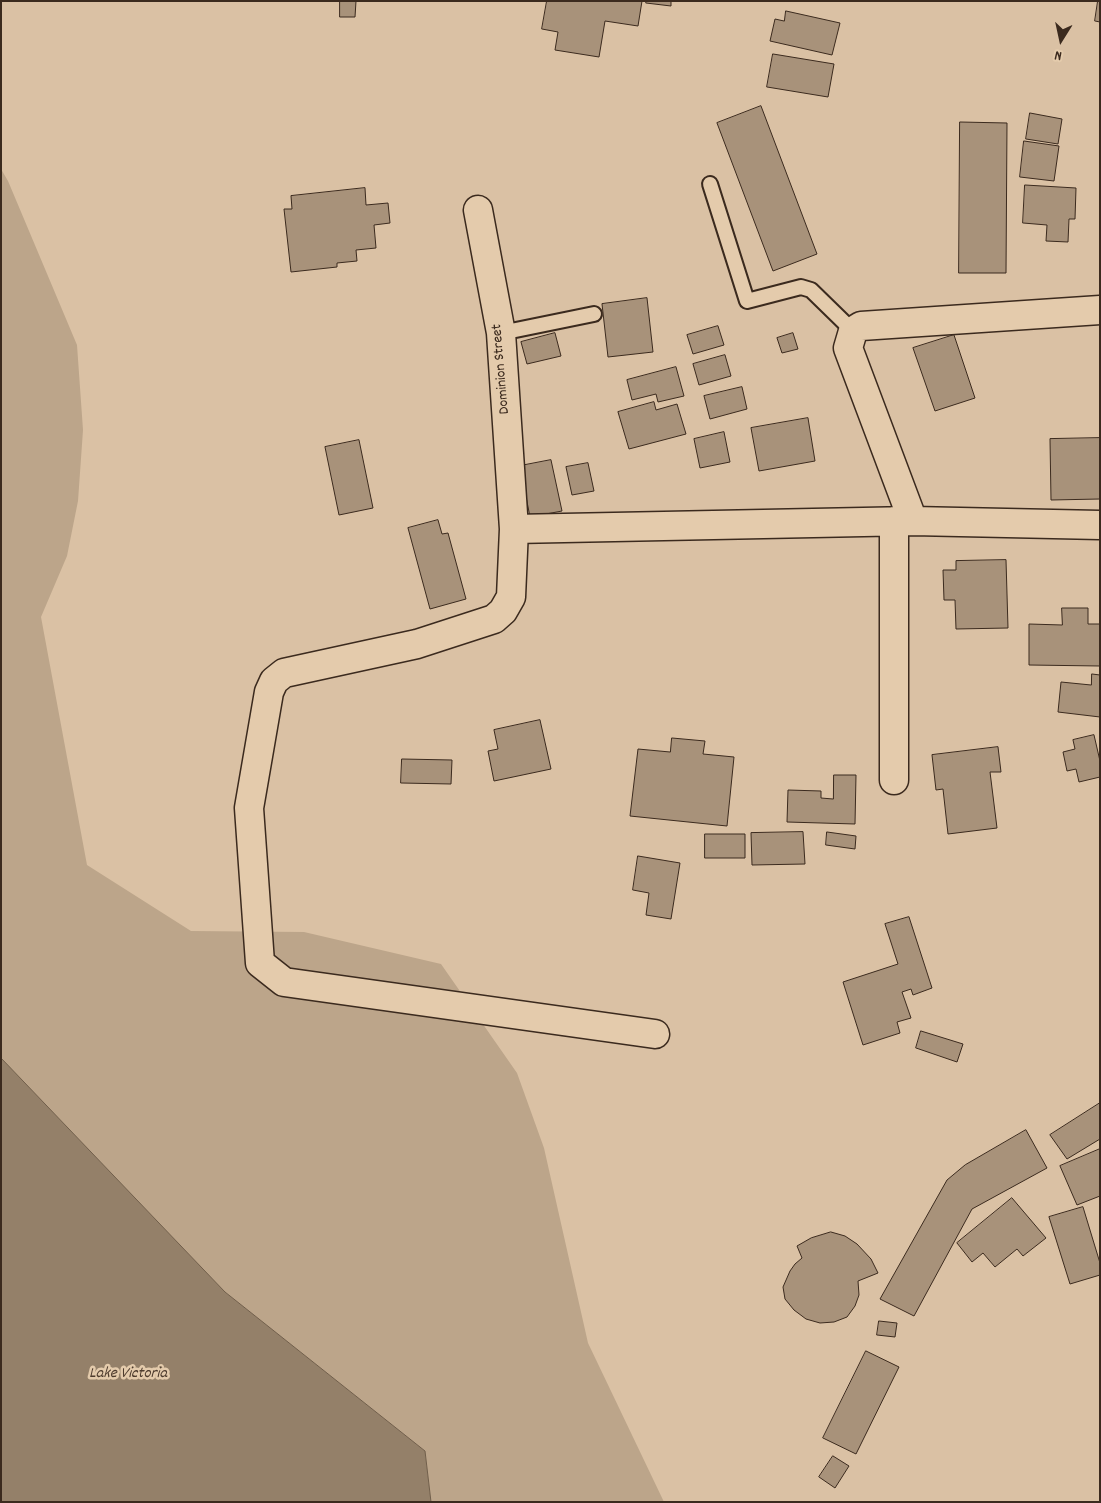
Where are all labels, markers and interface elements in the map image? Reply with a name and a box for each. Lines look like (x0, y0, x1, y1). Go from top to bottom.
north arrow (1036, 15, 1086, 65)
text: N (1053, 44, 1064, 65)
street label: Dominion Street (489, 323, 515, 415)
water label: Lake Victoria (89, 1365, 167, 1385)

